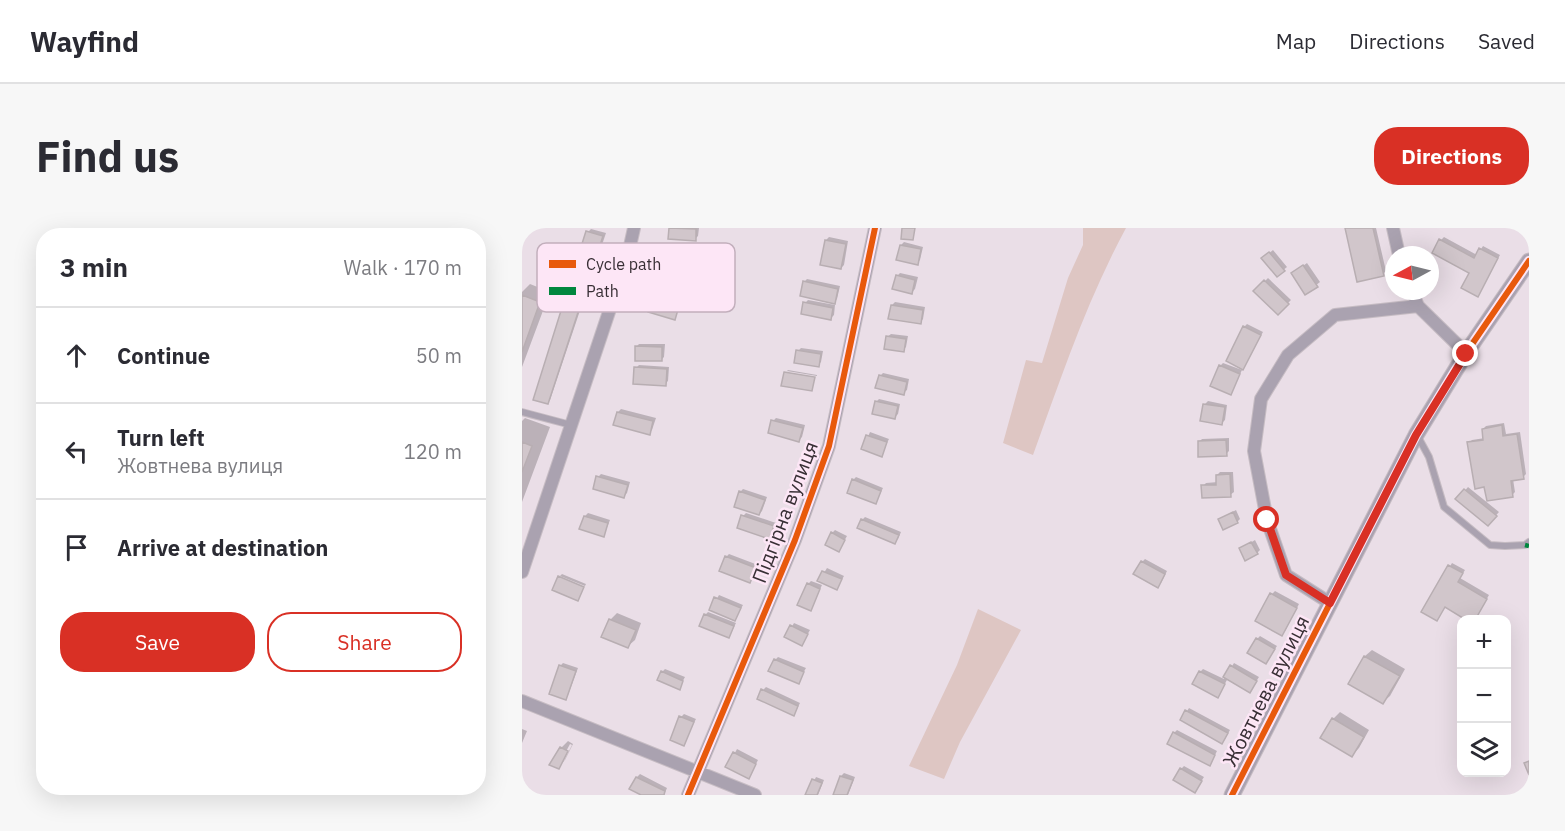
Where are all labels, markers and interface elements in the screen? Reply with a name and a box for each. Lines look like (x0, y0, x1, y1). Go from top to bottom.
text: Wayfind (30, 23, 139, 60)
text: Map (1276, 27, 1316, 55)
text: Directions (1349, 27, 1445, 55)
text: Saved (1478, 27, 1535, 55)
button: Directions (1374, 127, 1529, 185)
text: Find us (36, 129, 179, 184)
legend (537, 243, 735, 312)
north arrow (1385, 246, 1439, 300)
text: 3 min (60, 250, 128, 284)
text: Walk · 170 m (344, 254, 462, 281)
text: Cycle path (586, 254, 661, 274)
text: Path (586, 281, 619, 301)
icon: ahead (60, 339, 93, 372)
route end (1452, 340, 1478, 366)
text: Continue (117, 341, 210, 370)
text: 50 m (416, 342, 462, 369)
text: Turn left (117, 423, 205, 452)
icon: left (60, 435, 93, 468)
street label: Підгірна вулиця (745, 437, 824, 587)
text: 120 m (404, 438, 462, 465)
text: Жовтнева вулиця (117, 452, 283, 479)
route start (1253, 506, 1279, 532)
icon: arrive (60, 531, 93, 564)
text: Arrive at destination (117, 533, 328, 562)
street label: Жовтнева вулиця (1216, 611, 1315, 771)
button: Save (60, 612, 255, 672)
button: Share (267, 612, 462, 672)
map controls (1457, 615, 1511, 777)
button: + (1457, 615, 1511, 669)
button: − (1457, 669, 1511, 723)
button: layers (1457, 723, 1511, 777)

